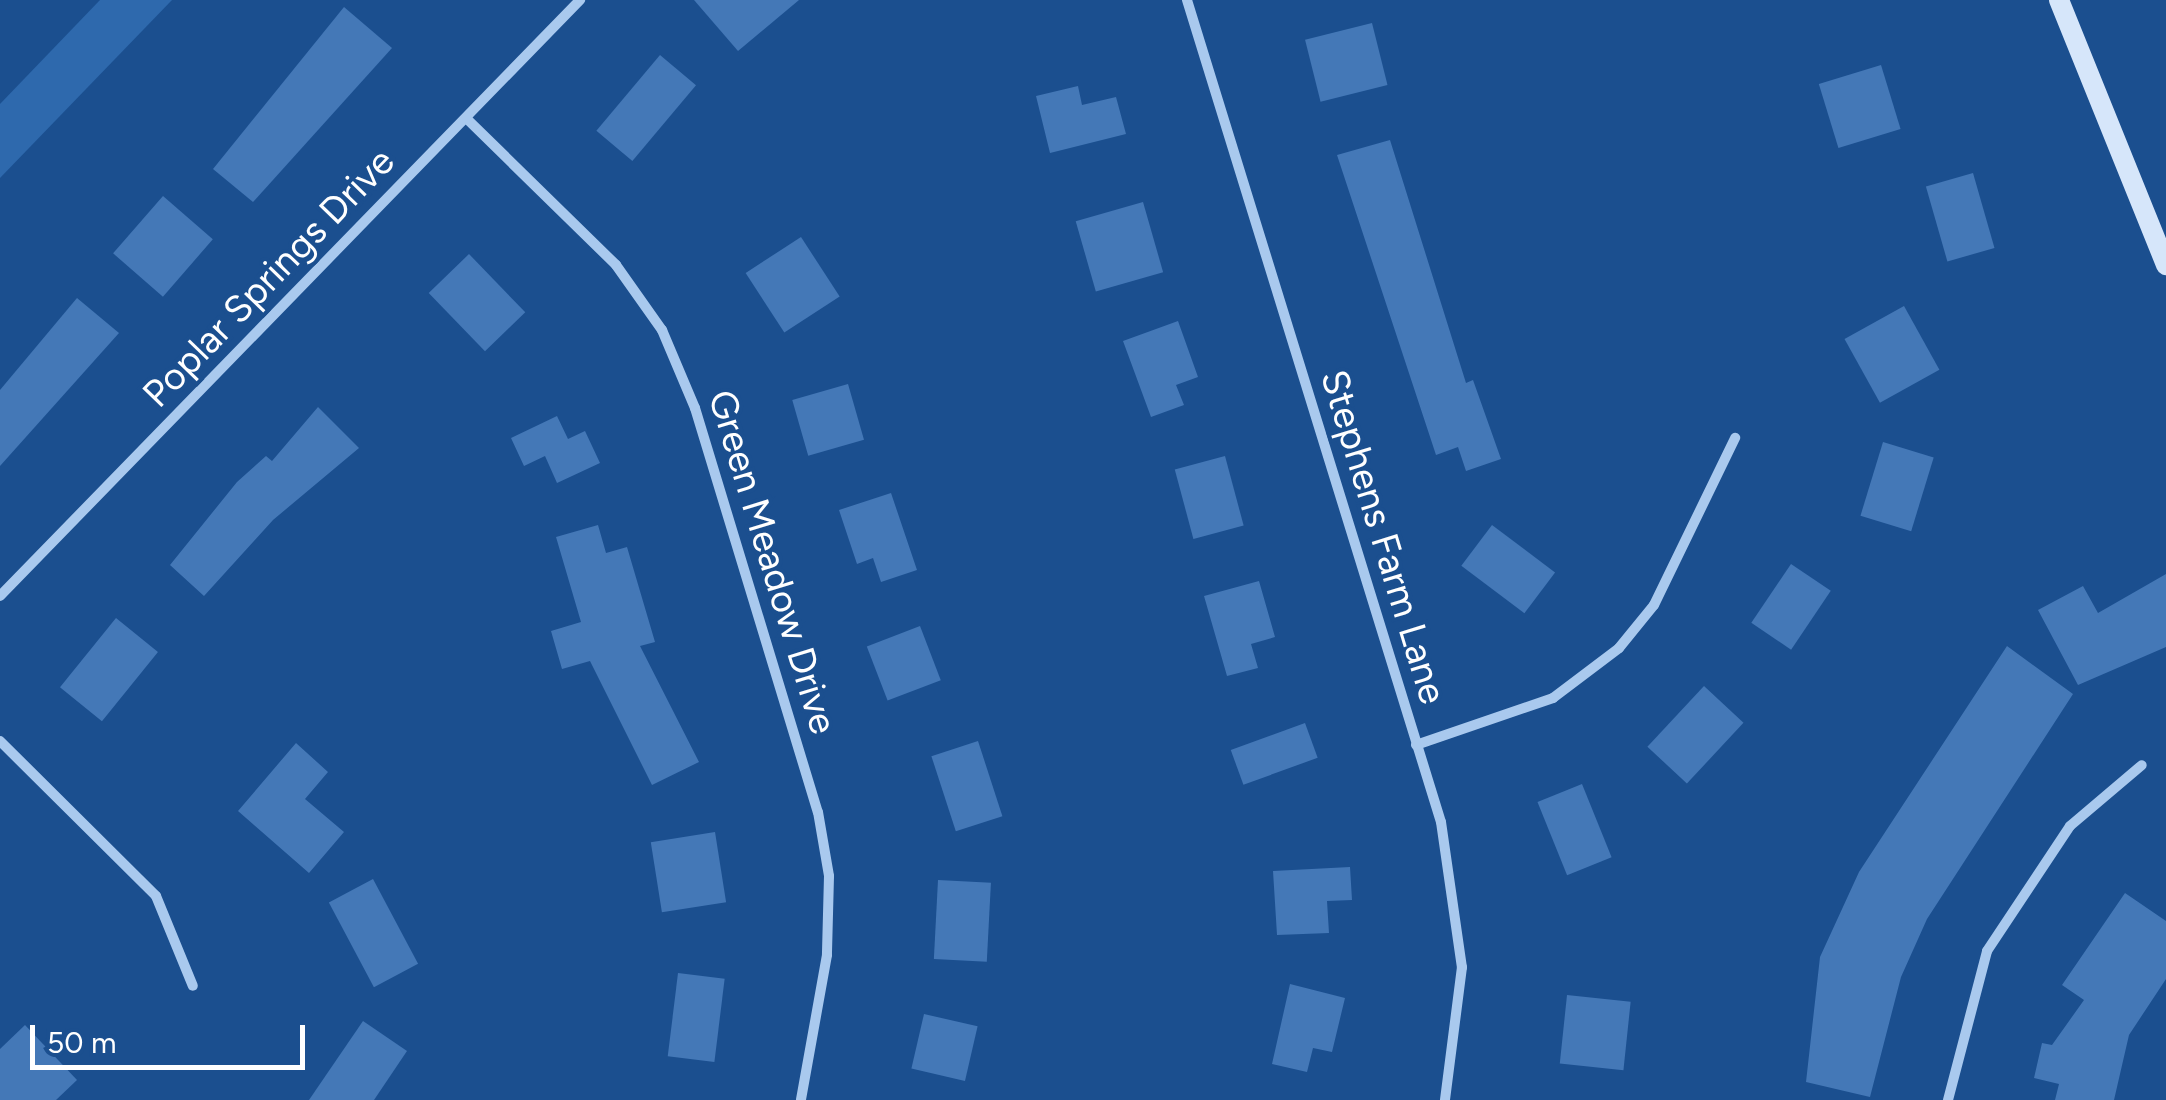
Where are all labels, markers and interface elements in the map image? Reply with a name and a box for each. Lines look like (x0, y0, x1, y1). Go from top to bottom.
street label: Poplar Springs Drive (134, 139, 404, 417)
street label: Stephens Farm Lane (1311, 365, 1455, 709)
street label: Green Meadow Drive (698, 385, 846, 739)
scale bar (35, 1005, 310, 1067)
text: 50 m (47, 1024, 116, 1061)

